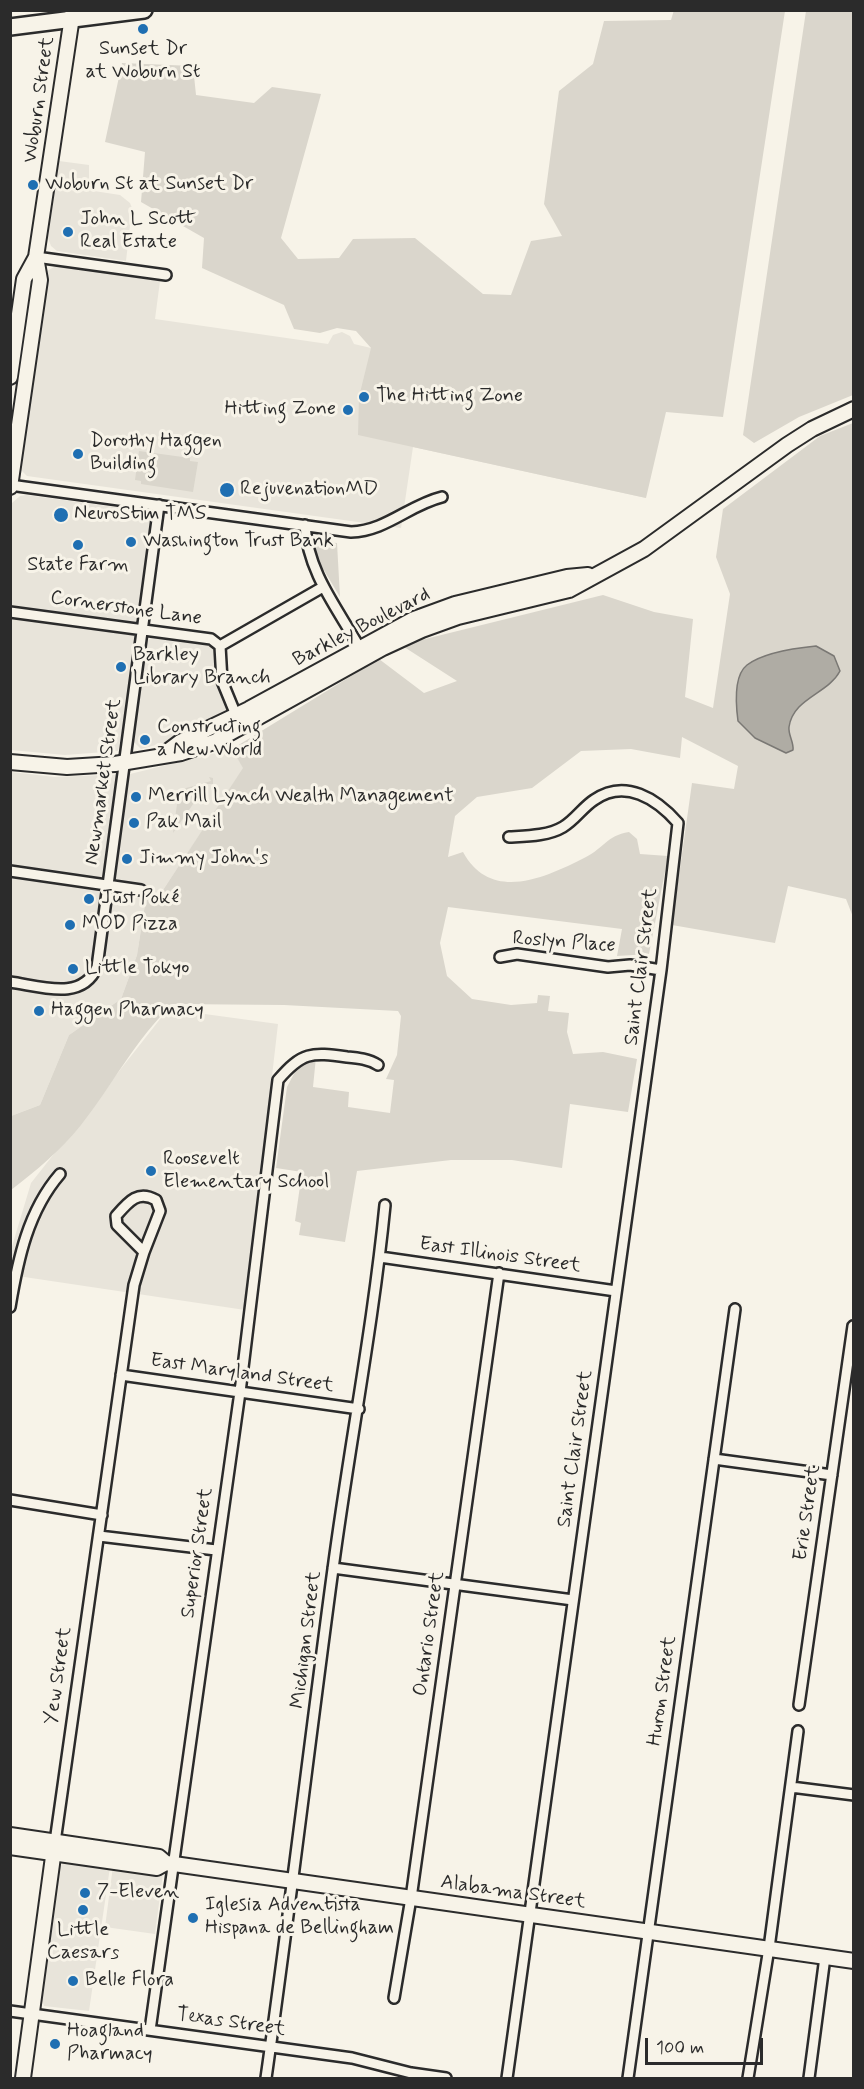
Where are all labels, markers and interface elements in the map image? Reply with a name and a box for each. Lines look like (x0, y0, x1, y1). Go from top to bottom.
marker: Sunset Dr at Woburn St (136, 22, 150, 36)
street label: Woburn Street (19, 35, 61, 165)
place label: Sunset Dr at Woburn St (85, 38, 201, 85)
place label: Woburn St at Sunset Dr (45, 173, 253, 197)
marker: Woburn St at Sunset Dr (26, 178, 40, 192)
place label: John L Scott Real Estate (80, 208, 196, 255)
marker: John L Scott Real Estate (61, 225, 75, 239)
place label: The Hitting Zone (376, 385, 523, 409)
marker: The Hitting Zone (357, 390, 371, 404)
place label: Hitting Zone (225, 398, 336, 422)
marker: Hitting Zone (341, 403, 355, 417)
place label: Dorothy Haggen Building (90, 430, 222, 477)
marker: Dorothy Haggen Building (71, 447, 85, 461)
place label: RejuvenationMD (240, 478, 378, 502)
marker: RejuvenationMD (218, 481, 236, 499)
place label: NeuroStim TMS (74, 503, 206, 527)
marker: NeuroStim TMS (52, 506, 70, 524)
place label: Washington Trust Bank (143, 530, 334, 554)
marker: Washington Trust Bank (124, 535, 138, 549)
marker: State Farm (71, 538, 85, 552)
place label: State Farm (27, 554, 129, 578)
street label: Barkley Boulevard (289, 583, 435, 673)
street label: Cornerstone Lane (49, 586, 203, 632)
place label: Barkley Library Branch (133, 644, 271, 691)
marker: Barkley Library Branch (114, 660, 128, 674)
street label: Newmarket Street (80, 697, 128, 867)
place label: Constructing a New World (157, 716, 262, 763)
marker: Constructing a New World (138, 733, 152, 747)
place label: Merrill Lynch Wealth Management (148, 785, 454, 809)
marker: Merrill Lynch Wealth Management (129, 790, 143, 804)
place label: Pak Mail (146, 811, 222, 835)
marker: Pak Mail (127, 816, 141, 830)
place label: Jimmy John's (139, 847, 268, 871)
marker: Jimmy John's (120, 852, 134, 866)
place label: Just Poké (101, 887, 179, 911)
street label: Saint Clair Street (620, 887, 664, 1047)
marker: Just Poké (82, 892, 96, 906)
place label: MOD Pizza (82, 913, 178, 937)
marker: MOD Pizza (63, 918, 77, 932)
street label: Roslyn Place (512, 927, 616, 959)
place label: Little Tokyo (85, 957, 189, 981)
marker: Little Tokyo (66, 962, 80, 976)
place label: Haggen Pharmacy (51, 999, 204, 1023)
marker: Haggen Pharmacy (32, 1004, 46, 1018)
place label: Roosevelt Elementary School (163, 1148, 329, 1195)
marker: Roosevelt Elementary School (144, 1164, 158, 1178)
street label: East Illinois Street (418, 1233, 582, 1279)
street label: East Maryland Street (149, 1349, 335, 1399)
street label: Saint Clair Street (553, 1369, 599, 1529)
street label: Erie Street (789, 1464, 827, 1562)
street label: Superior Street (177, 1486, 219, 1620)
street label: Michigan Street (287, 1570, 327, 1710)
street label: Ontario Street (409, 1570, 451, 1698)
street label: Yew Street (40, 1626, 78, 1726)
street label: Huron Street (643, 1634, 683, 1748)
street label: Alabama Street (439, 1871, 587, 1915)
place label: 7-Eleven (97, 1881, 179, 1905)
marker: 7-Eleven (78, 1886, 92, 1900)
place label: Iglesia Adventista Hispana de Bellingham (205, 1894, 394, 1941)
marker: Little Caesars (76, 1903, 90, 1917)
marker: Iglesia Adventista Hispana de Bellingham (186, 1911, 200, 1925)
place label: Little Caesars (47, 1919, 119, 1966)
place label: Belle Flora (85, 1969, 174, 1993)
marker: Belle Flora (66, 1974, 80, 1988)
street label: Texas Street (175, 2003, 287, 2043)
place label: Hoagland Pharmacy (67, 2020, 153, 2067)
scale bar (648, 2026, 766, 2064)
text: 100 m (656, 2036, 704, 2060)
marker: Hoagland Pharmacy (48, 2037, 62, 2051)

